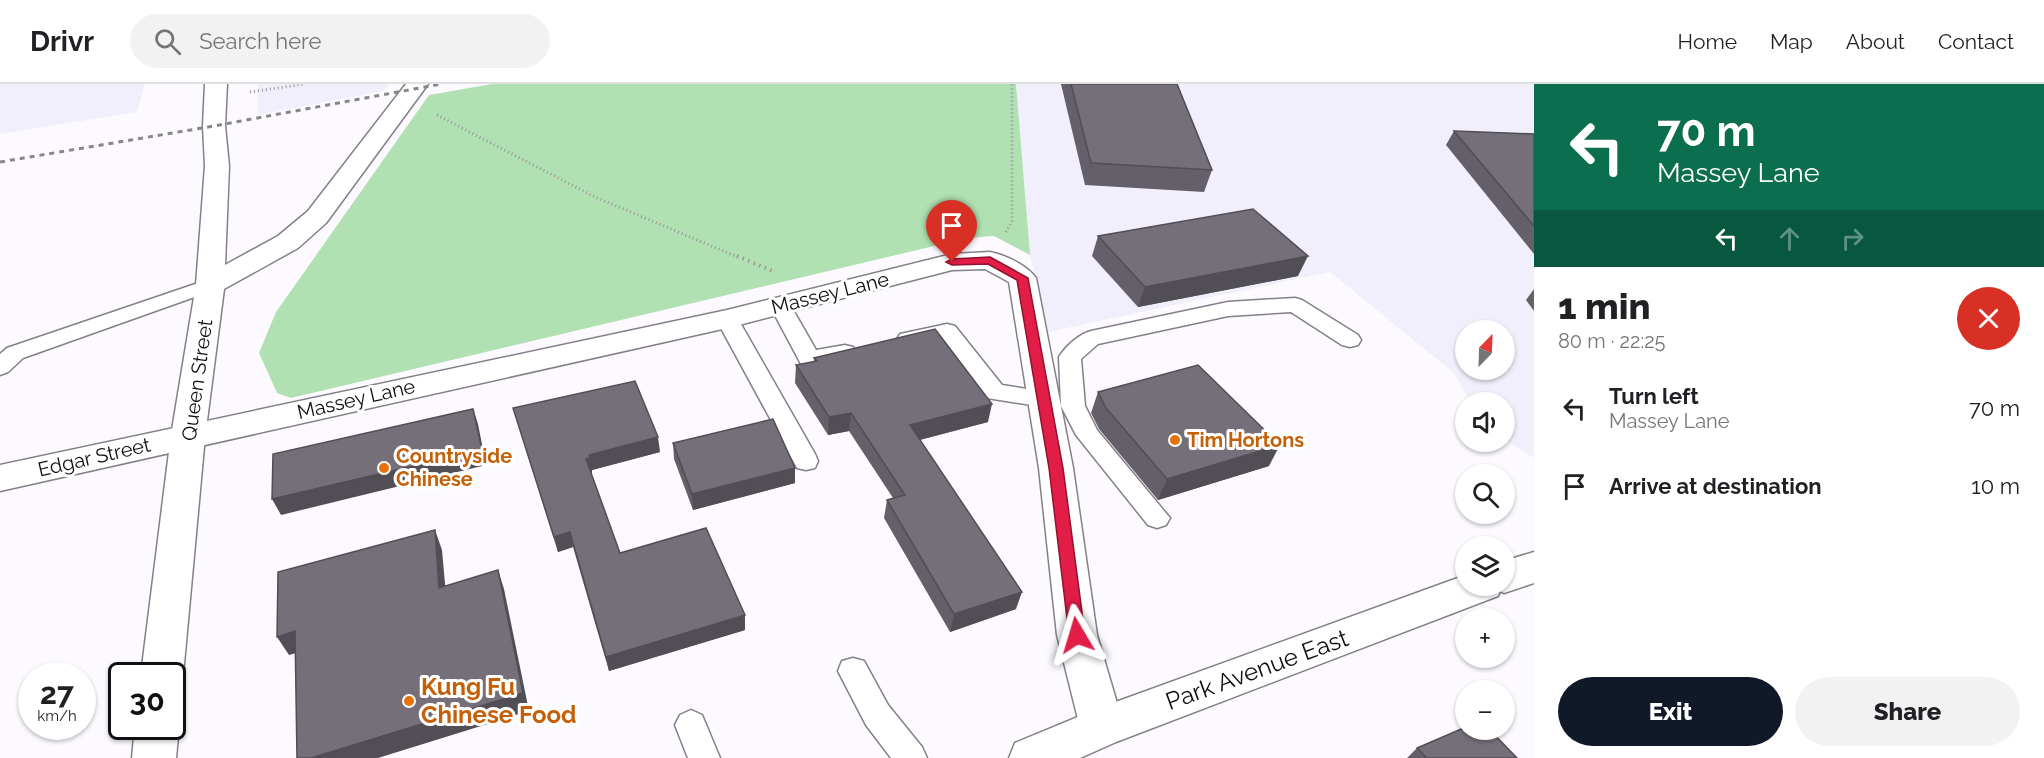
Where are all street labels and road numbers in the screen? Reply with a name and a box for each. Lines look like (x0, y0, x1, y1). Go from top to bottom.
street label: Massey Lane (769, 267, 892, 319)
street label: Queen Street (177, 317, 217, 442)
street label: Massey Lane (295, 374, 418, 424)
street label: Edgar Street (35, 432, 153, 482)
street label: Park Avenue East (1162, 623, 1352, 716)

